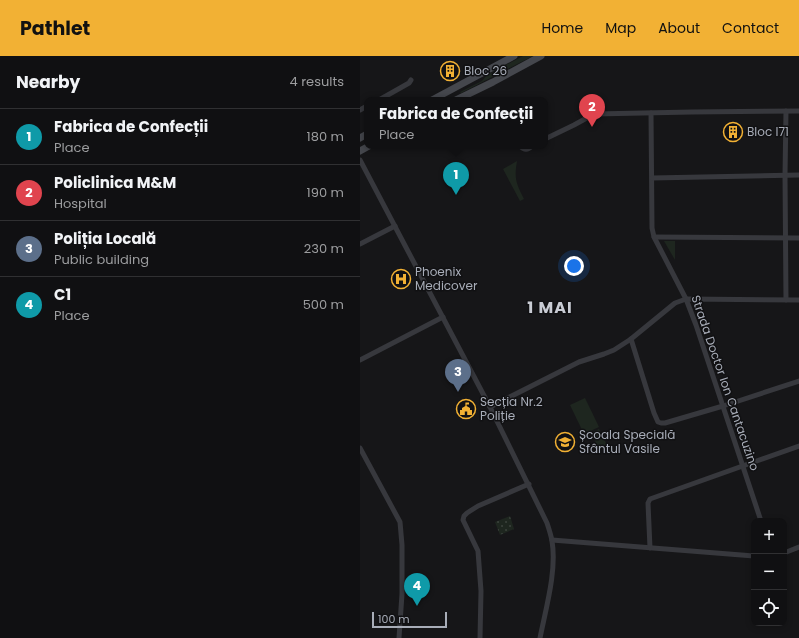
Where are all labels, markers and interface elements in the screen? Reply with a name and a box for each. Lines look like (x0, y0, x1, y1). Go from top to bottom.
text: Pathlet (20, 15, 90, 42)
text: Home (541, 18, 583, 38)
text: Map (605, 18, 636, 38)
text: About (658, 18, 700, 38)
text: Contact (722, 18, 779, 38)
building icon: Bloc 26 (439, 60, 461, 82)
place label: Bloc 26 (464, 62, 507, 79)
text: Nearby (16, 70, 80, 94)
text: 4 results (290, 72, 344, 91)
pin: 2 (579, 94, 605, 127)
popup (364, 97, 548, 149)
text: Fabrica de Confecții (379, 103, 533, 124)
text: Fabrica de Confecții (54, 116, 208, 137)
building icon: Bloc I71 (722, 121, 744, 143)
place label: Bloc I71 (747, 123, 789, 140)
text: Place (379, 125, 414, 144)
text: 1 (27, 127, 31, 146)
text: 180 m (307, 127, 344, 146)
text: Place (54, 138, 89, 157)
pin: 1 (443, 162, 469, 195)
text: Policlinica M&M (54, 172, 176, 193)
text: 2 (25, 183, 33, 202)
text: 190 m (307, 183, 344, 202)
text: Hospital (54, 194, 107, 213)
text: Poliția Locală (54, 228, 156, 249)
text: 3 (25, 239, 33, 258)
text: 230 m (304, 239, 344, 258)
text: Public building (54, 250, 149, 269)
your location (564, 256, 584, 276)
place label: Phoenix Medicover (415, 263, 478, 294)
hospital icon: Phoenix Medicover (390, 268, 412, 290)
text: C1 (54, 284, 71, 305)
street label: Strada Doctor Ion Cantacuzino (687, 293, 764, 473)
text: 4 (25, 295, 33, 314)
text: 500 m (303, 295, 344, 314)
district label: 1 MAI (527, 296, 573, 319)
text: Place (54, 306, 89, 325)
pin: 3 (445, 359, 471, 392)
place label: Secția Nr.2 Poliție (480, 393, 543, 424)
public building icon: Secția Nr.2 Poliție (455, 398, 477, 420)
place label: Școala Specială Sfântul Vasile (579, 426, 675, 457)
school or university icon: Școala Specială Sfântul Vasile (554, 431, 576, 453)
map controls (751, 518, 787, 626)
button: + (751, 518, 787, 554)
button: − (751, 554, 787, 590)
pin: 4 (404, 573, 430, 606)
button: locate (751, 590, 787, 626)
scale bar (372, 610, 447, 629)
text: 100 m (378, 611, 410, 627)

